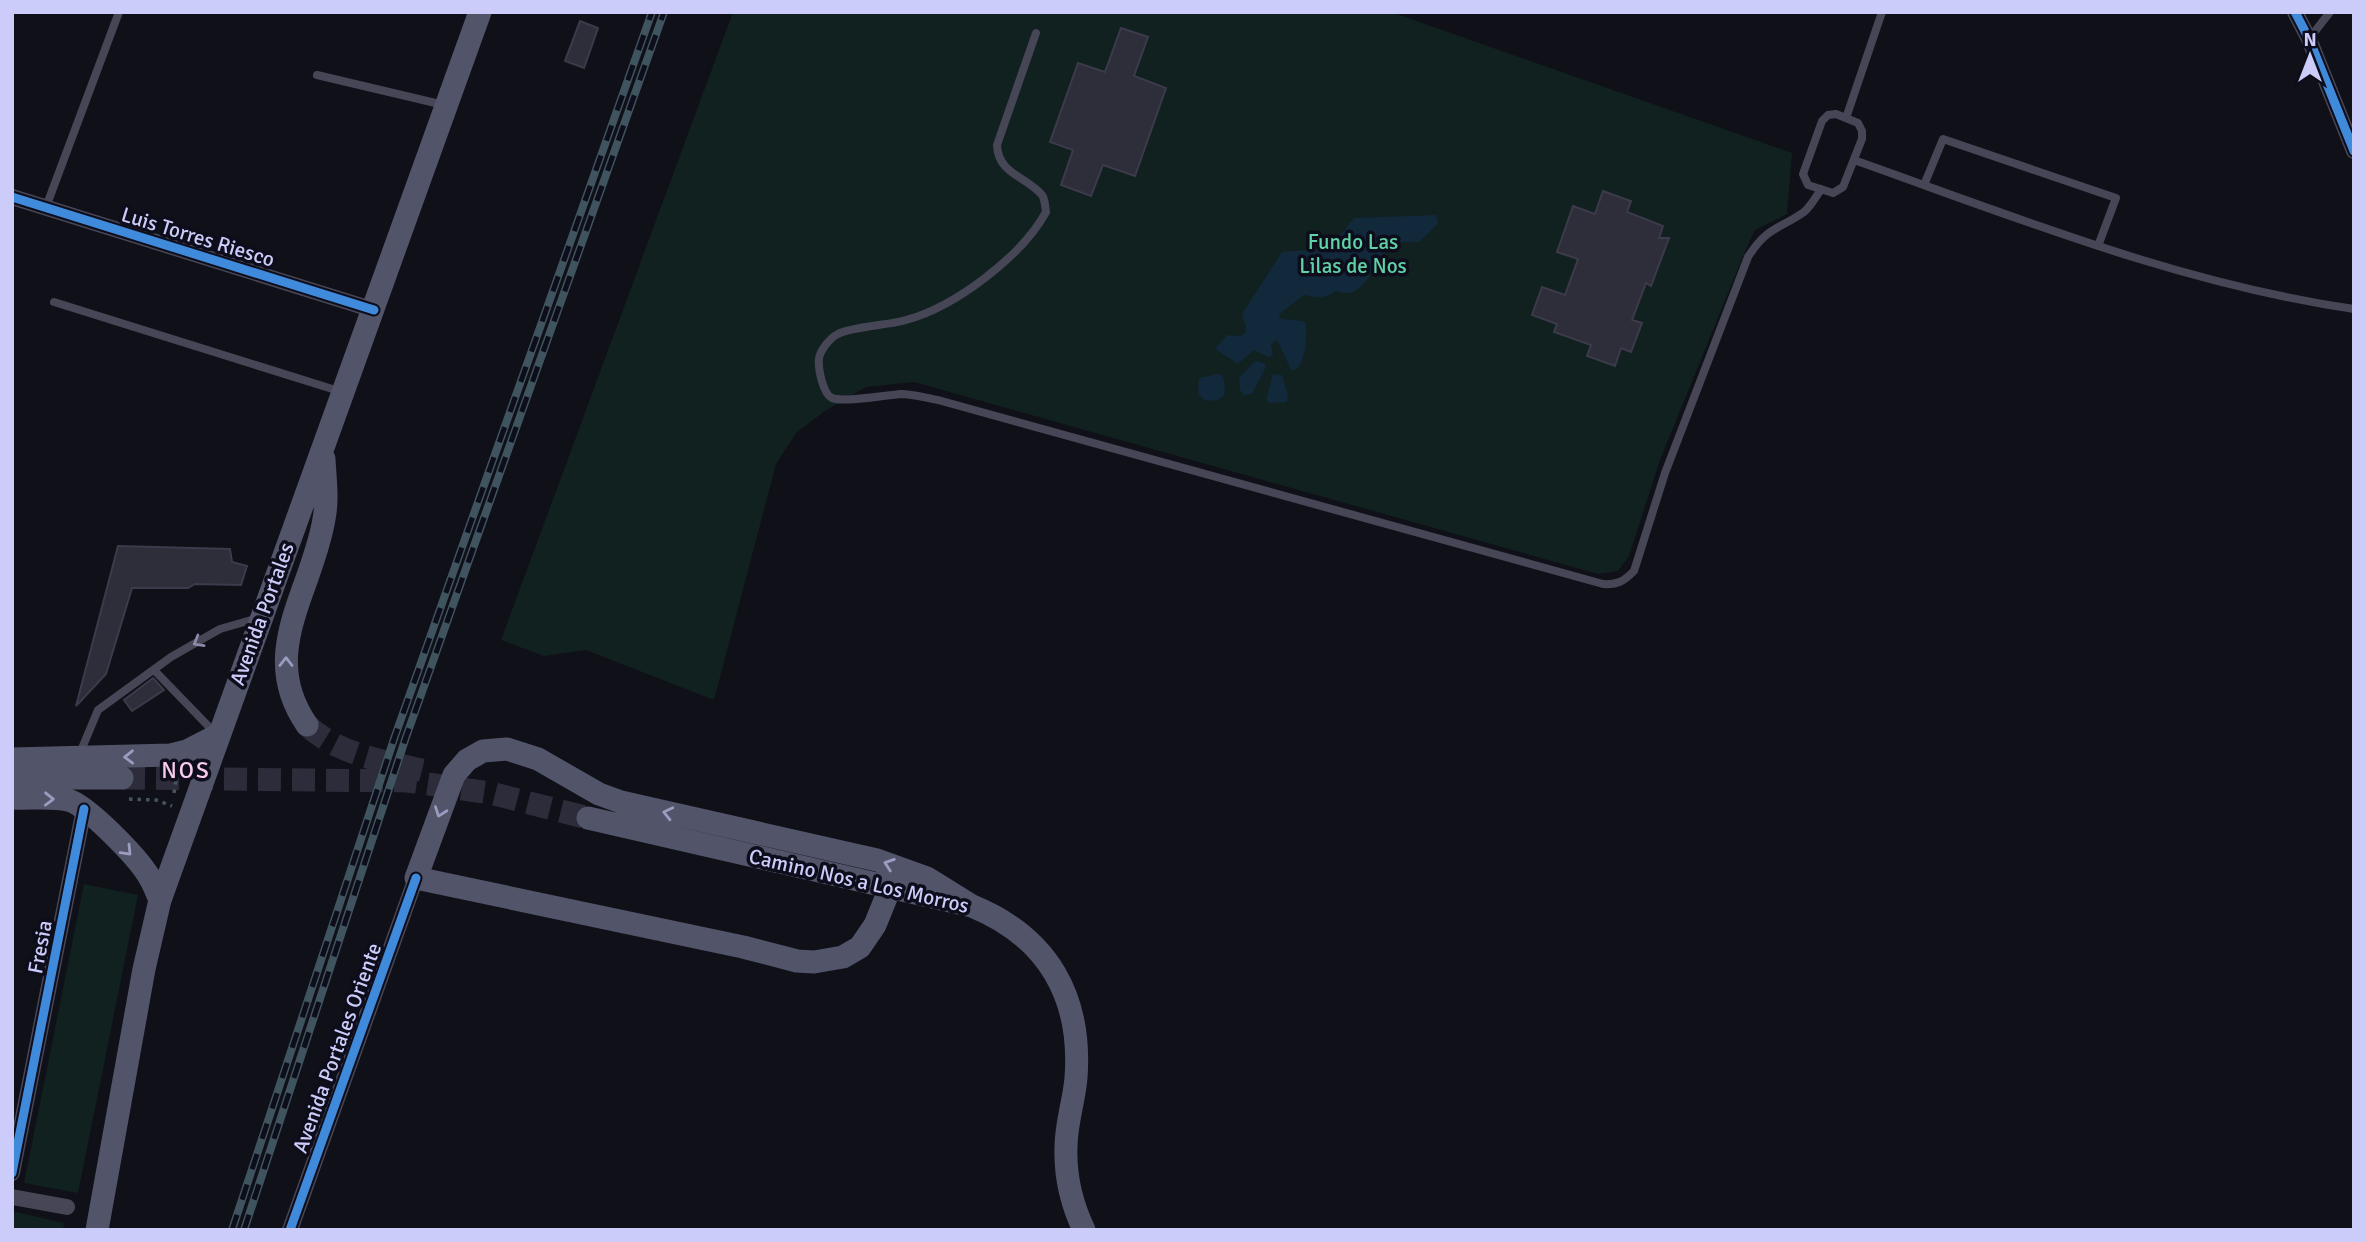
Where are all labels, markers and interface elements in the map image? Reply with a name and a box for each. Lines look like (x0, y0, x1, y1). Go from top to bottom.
north arrow (2275, 21, 2345, 91)
text: N (2303, 28, 2317, 52)
street label: Luis Torres Riesco (118, 201, 278, 273)
park label: Fundo Las Lilas de Nos (1299, 229, 1407, 279)
street label: Avenida Portales (224, 539, 300, 689)
one-way arrow (192, 634, 205, 647)
one-way arrow (278, 656, 294, 667)
one-way arrow (124, 749, 134, 765)
district label: NOS (161, 756, 211, 785)
one-way arrow (45, 791, 55, 807)
one-way arrow (434, 806, 448, 818)
one-way arrow (662, 807, 674, 821)
one-way arrow (118, 842, 131, 855)
street label: Camino Nos a Los Morros (746, 843, 972, 919)
one-way arrow (884, 858, 896, 872)
street label: Fresia (22, 918, 58, 976)
street label: Avenida Portales Oriente (287, 939, 387, 1157)

